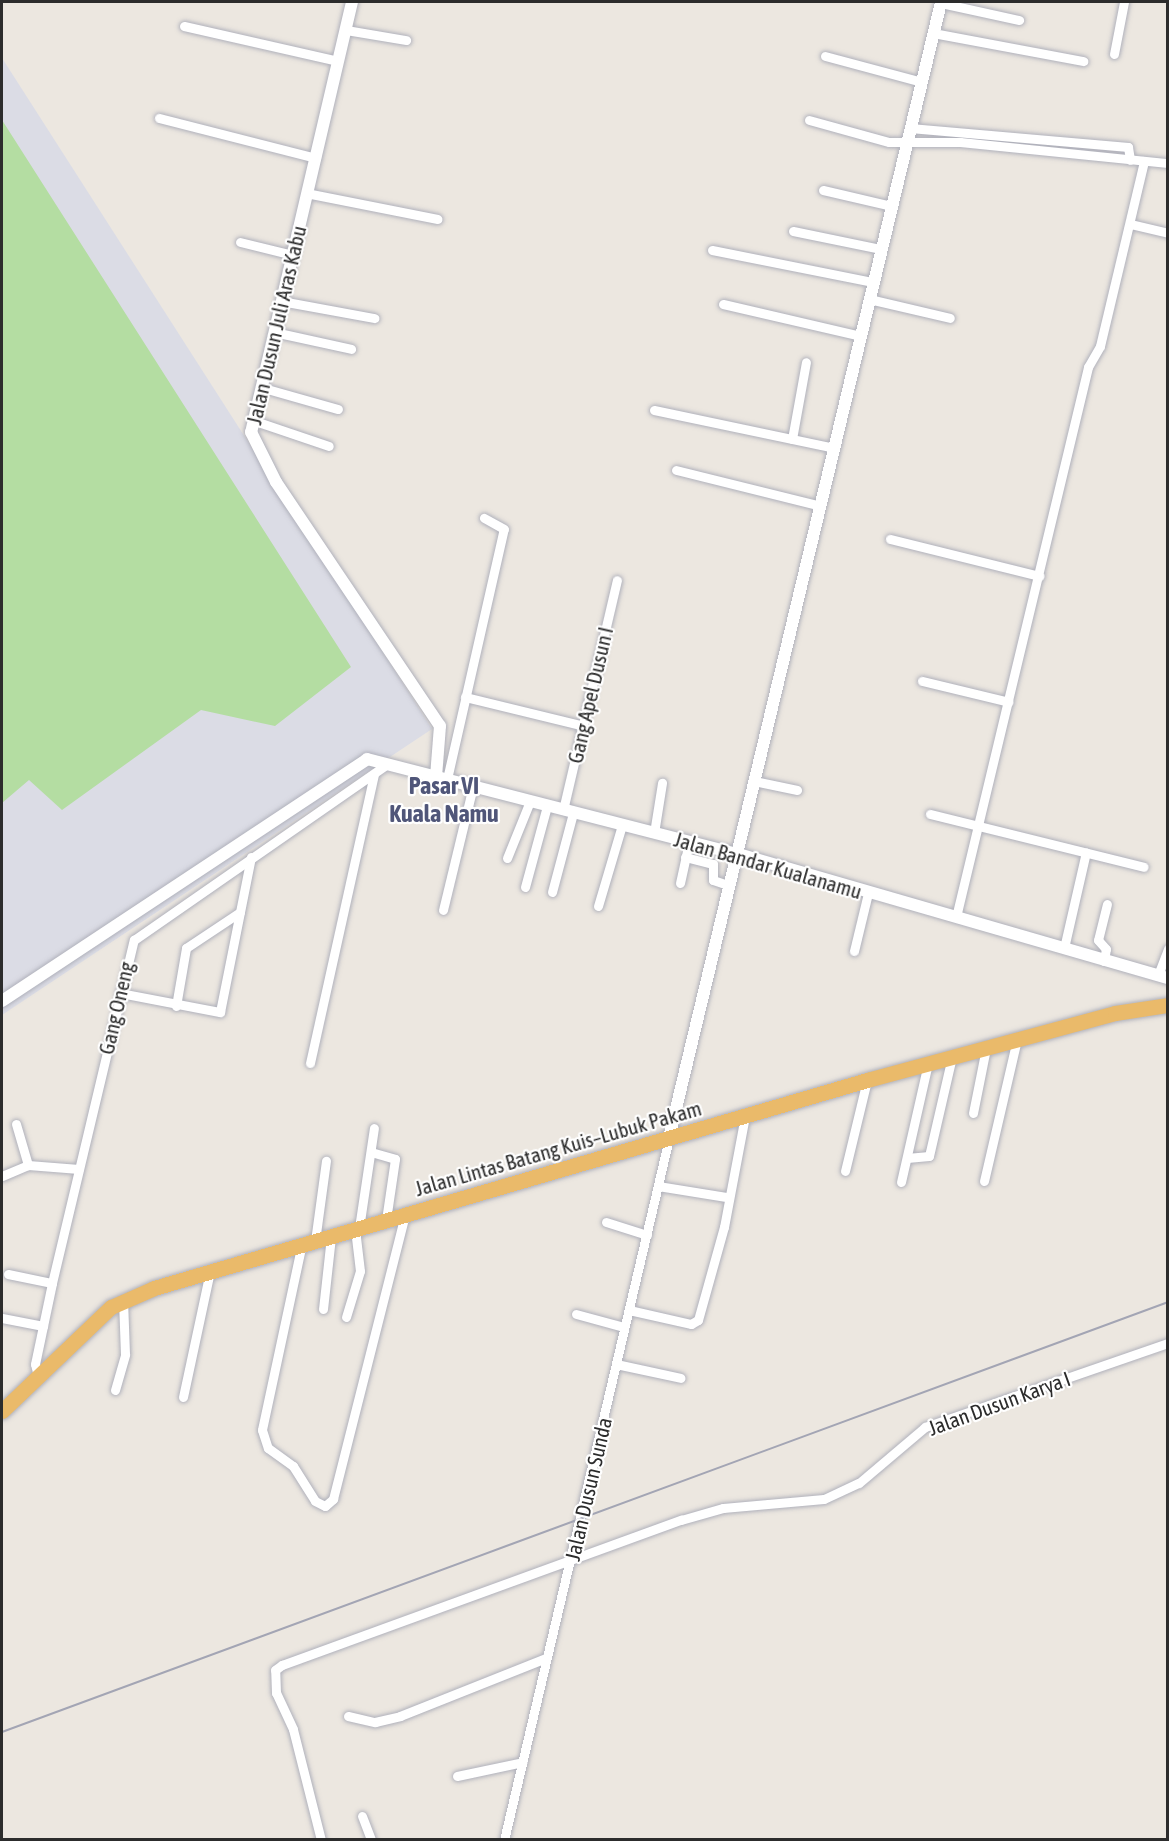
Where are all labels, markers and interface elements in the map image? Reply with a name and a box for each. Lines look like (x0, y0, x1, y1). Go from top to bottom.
street label: Jalan Dusun Juli Aras Kabu (241, 223, 311, 427)
street label: Gang Apel Dusun I (562, 624, 618, 766)
district label: Pasar VI Kuala Namu (389, 772, 499, 828)
street label: Jalan Bandar Kualanamu (671, 826, 865, 904)
street label: Gang Oneng (93, 959, 139, 1057)
street label: Jalan Lintas Batang Kuis–Lubuk Pakam (412, 1095, 704, 1201)
street label: Jalan Dusun Karya I (924, 1366, 1074, 1440)
street label: Jalan Dusun Sunda (559, 1415, 617, 1563)

